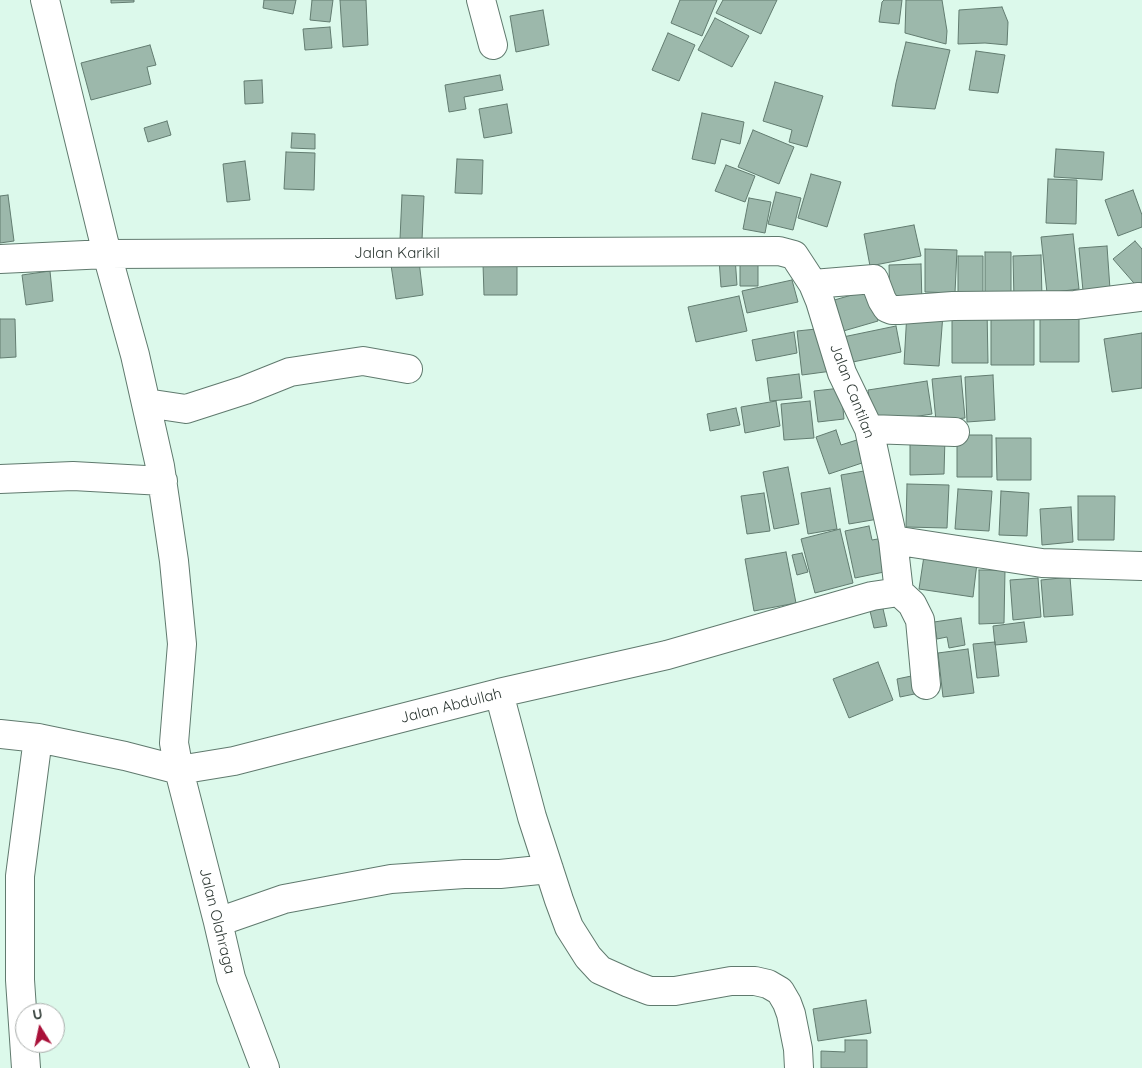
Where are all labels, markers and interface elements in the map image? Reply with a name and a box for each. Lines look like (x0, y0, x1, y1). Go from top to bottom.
street label: Jalan Karikil (354, 244, 440, 262)
street label: Jalan Cantilan (826, 341, 878, 441)
street label: Jalan Abdullah (398, 685, 504, 727)
street label: Jalan Olahraga (195, 866, 239, 976)
north arrow (15, 1003, 65, 1053)
text: U (31, 1004, 44, 1024)

